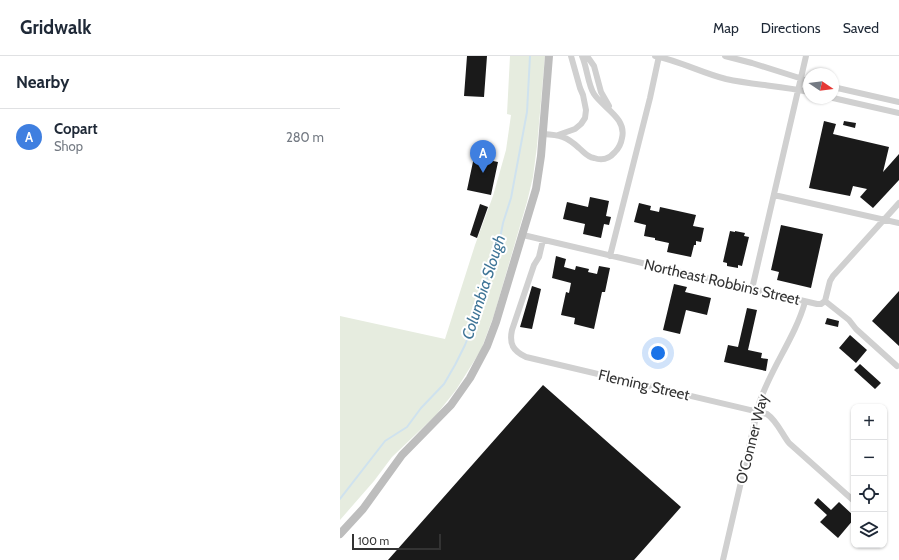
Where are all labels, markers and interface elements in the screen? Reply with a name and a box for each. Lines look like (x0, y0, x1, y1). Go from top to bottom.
text: Gridwalk (20, 16, 92, 39)
text: Map (713, 19, 739, 37)
text: Directions (761, 19, 821, 37)
text: Saved (843, 19, 879, 37)
north arrow (803, 68, 839, 104)
text: Nearby (16, 72, 69, 92)
text: Copart (54, 120, 98, 138)
text: A (25, 129, 33, 145)
text: 280 m (286, 129, 324, 145)
text: Shop (54, 138, 83, 154)
pin: A (470, 140, 496, 173)
water label: Columbia Slough (458, 232, 509, 342)
street label: Northeast Robbins Street (642, 255, 802, 309)
your location (648, 343, 668, 363)
street label: Fleming Street (597, 366, 691, 404)
street label: O'Conner Way (732, 392, 772, 486)
map controls (851, 404, 887, 548)
button: + (851, 404, 887, 440)
button: − (851, 440, 887, 476)
button: locate (851, 476, 887, 512)
button: layers (851, 512, 887, 548)
scale bar (352, 532, 441, 551)
text: 100 m (358, 534, 389, 548)

